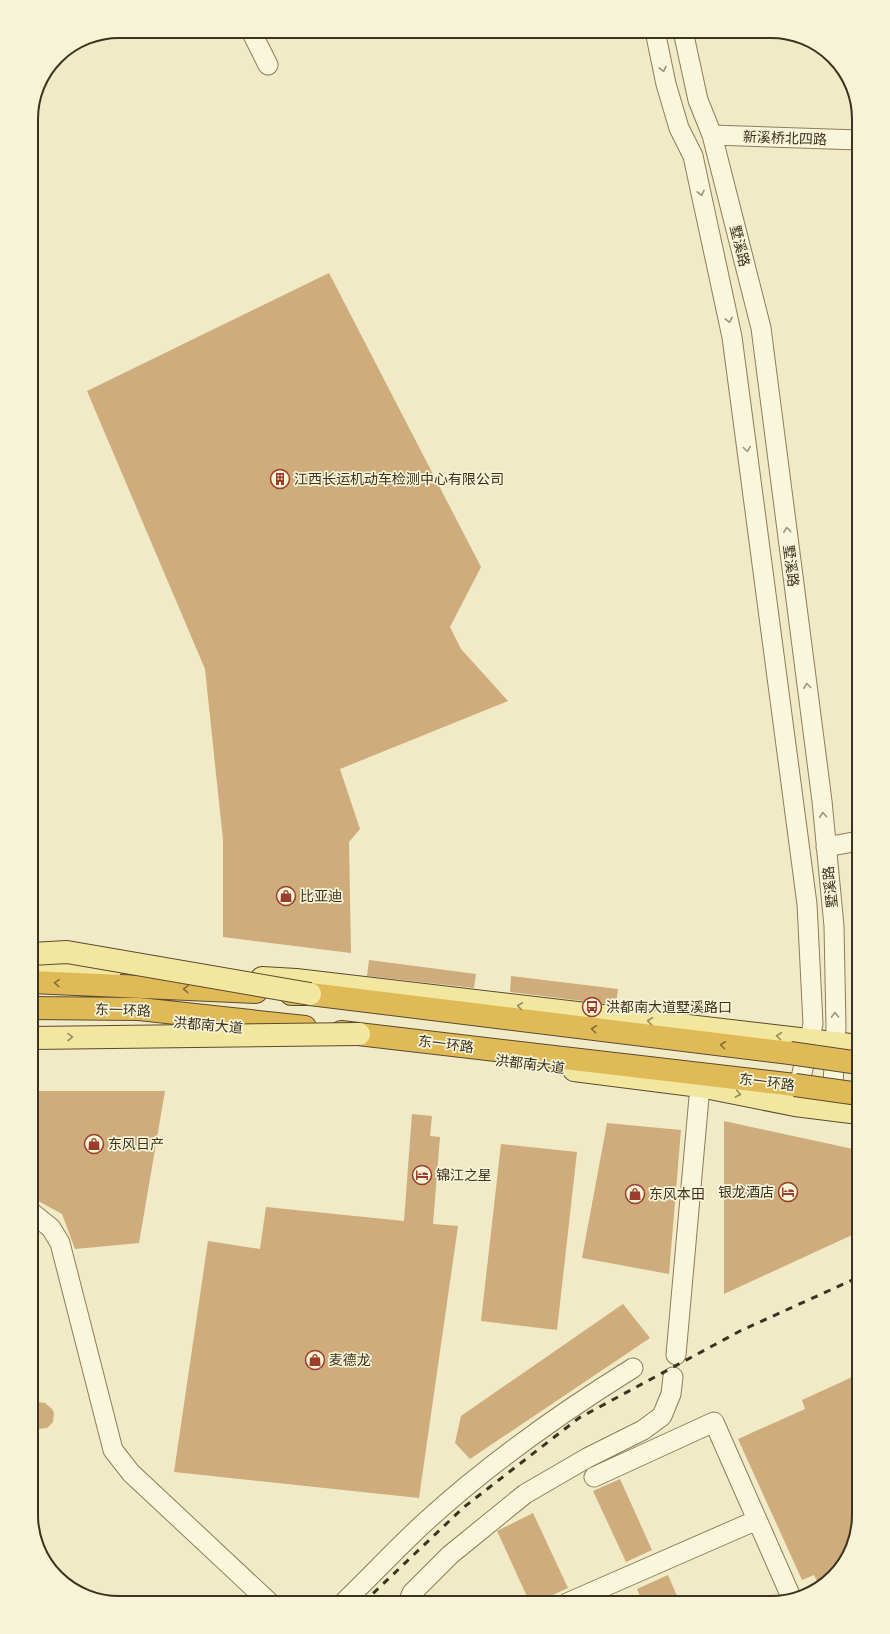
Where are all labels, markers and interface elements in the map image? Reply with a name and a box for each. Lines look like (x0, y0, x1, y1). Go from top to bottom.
one-way arrow (659, 66, 667, 72)
street label: 新溪桥北四路 (743, 127, 827, 150)
one-way arrow (697, 190, 705, 196)
street label: 墅溪路 (724, 223, 755, 269)
one-way arrow (724, 317, 732, 323)
one-way arrow (742, 446, 751, 452)
building icon: 江西长运机动车检测中心有限公司 (269, 468, 291, 490)
place label: 江西长运机动车检测中心有限公司 (294, 469, 504, 490)
one-way arrow (783, 526, 792, 533)
street label: 墅溪路 (778, 544, 803, 588)
one-way arrow (803, 683, 812, 689)
one-way arrow (819, 812, 828, 818)
street label: 墅溪路 (818, 865, 843, 909)
shop icon: 比亚迪 (275, 885, 297, 907)
place label: 比亚迪 (300, 886, 342, 907)
one-way arrow (54, 979, 60, 988)
one-way arrow (183, 985, 189, 993)
bus stop icon: 洪都南大道墅溪路口 (581, 996, 603, 1018)
place label: 洪都南大道墅溪路口 (606, 997, 732, 1018)
street label: 东一环路 (95, 999, 151, 1022)
one-way arrow (517, 1002, 523, 1011)
street label: 洪都南大道 (172, 1012, 244, 1039)
one-way arrow (831, 1012, 839, 1018)
one-way arrow (646, 1017, 653, 1026)
one-way arrow (591, 1025, 597, 1034)
street label: 东一环路 (417, 1031, 475, 1058)
one-way arrow (776, 1032, 782, 1041)
one-way arrow (67, 1033, 73, 1041)
one-way arrow (720, 1040, 726, 1049)
street label: 洪都南大道 (494, 1050, 566, 1079)
street label: 东一环路 (738, 1069, 796, 1096)
one-way arrow (735, 1089, 742, 1097)
shop icon: 东风日产 (83, 1133, 105, 1155)
place label: 东风日产 (108, 1134, 164, 1155)
hotel icon: 锦江之星 (411, 1164, 433, 1186)
place label: 锦江之星 (436, 1165, 492, 1186)
hotel icon: 银龙酒店 (777, 1181, 799, 1203)
place label: 银龙酒店 (718, 1182, 774, 1203)
shop icon: 东风本田 (624, 1183, 646, 1205)
place label: 东风本田 (649, 1184, 705, 1205)
shop icon: 麦德龙 (304, 1349, 326, 1371)
place label: 麦德龙 (329, 1350, 371, 1371)

